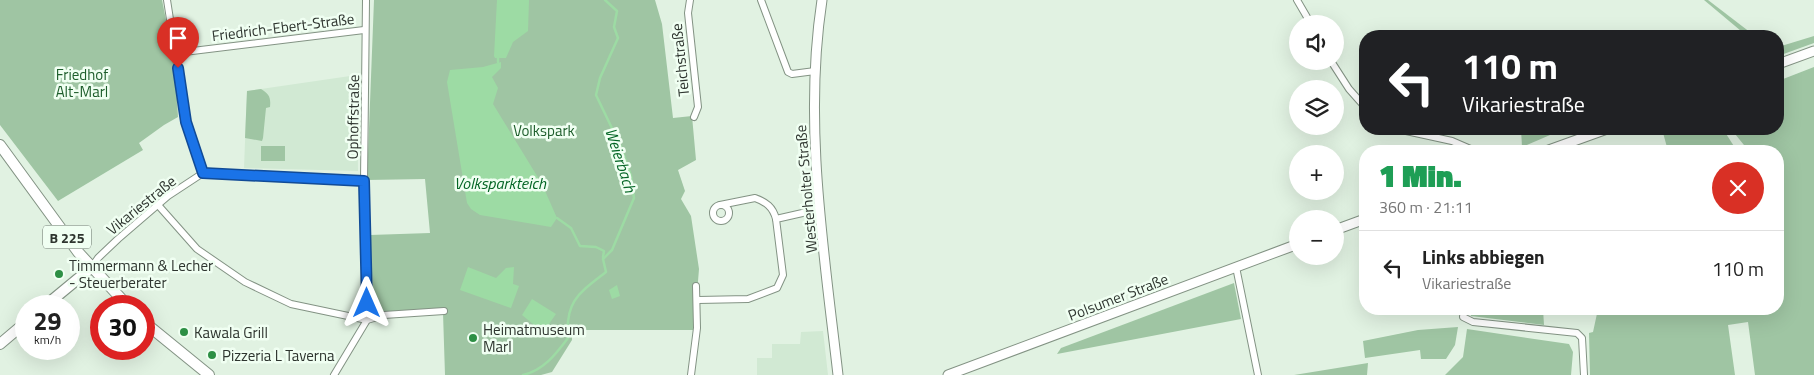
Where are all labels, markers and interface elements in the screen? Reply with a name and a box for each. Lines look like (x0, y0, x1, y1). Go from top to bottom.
street label: Friedrich-Ebert-Straße (210, 7, 356, 47)
map controls (1289, 15, 1344, 265)
button: sound (1289, 15, 1344, 70)
pin (157, 17, 199, 68)
street label: Teichstraße (665, 22, 695, 98)
icon: arrive (164, 24, 192, 52)
text: 110 m (1462, 39, 1558, 93)
icon: left (1379, 50, 1444, 115)
park label: Friedhof Alt-Marl (56, 63, 108, 103)
street label: Ophoffstraße (341, 74, 365, 160)
button: layers (1289, 80, 1344, 135)
text: Vikariestraße (1462, 87, 1585, 121)
park label: Volkspark (513, 119, 575, 142)
street label: Westerholter Straße (789, 124, 823, 254)
water label: Weierbach (599, 125, 643, 196)
button: + (1289, 145, 1344, 200)
text: 1 Min. (1379, 153, 1462, 199)
button: close (1712, 162, 1764, 214)
street label: Vikariestraße (101, 170, 181, 240)
water label: Volksparkteich (454, 171, 547, 195)
text: 360 m · 21:11 (1379, 195, 1473, 219)
button: − (1289, 210, 1344, 265)
road number: B 225 (43, 226, 91, 248)
text: Links abbiegen (1422, 242, 1545, 271)
place label: Timmermann & Lecher - Steuerberater (69, 254, 213, 294)
icon: left (1379, 254, 1407, 282)
text: 110 m (1712, 254, 1764, 283)
street label: Polsumer Straße (1064, 267, 1172, 327)
marker: Timmermann & Lecher - Steuerberater (53, 268, 65, 280)
text: Vikariestraße (1422, 271, 1511, 295)
position arrow (340, 276, 392, 328)
speed limit sign: 30 (90, 295, 155, 360)
text: 29 (33, 302, 62, 340)
place label: Heimatmuseum Marl (483, 318, 585, 358)
place label: Kawala Grill (194, 321, 268, 344)
marker: Kawala Grill (178, 326, 190, 338)
text: km/h (34, 330, 61, 349)
marker: Heimatmuseum Marl (467, 332, 479, 344)
place label: Pizzeria L Taverna (222, 344, 335, 367)
marker: Pizzeria L Taverna (206, 349, 218, 361)

